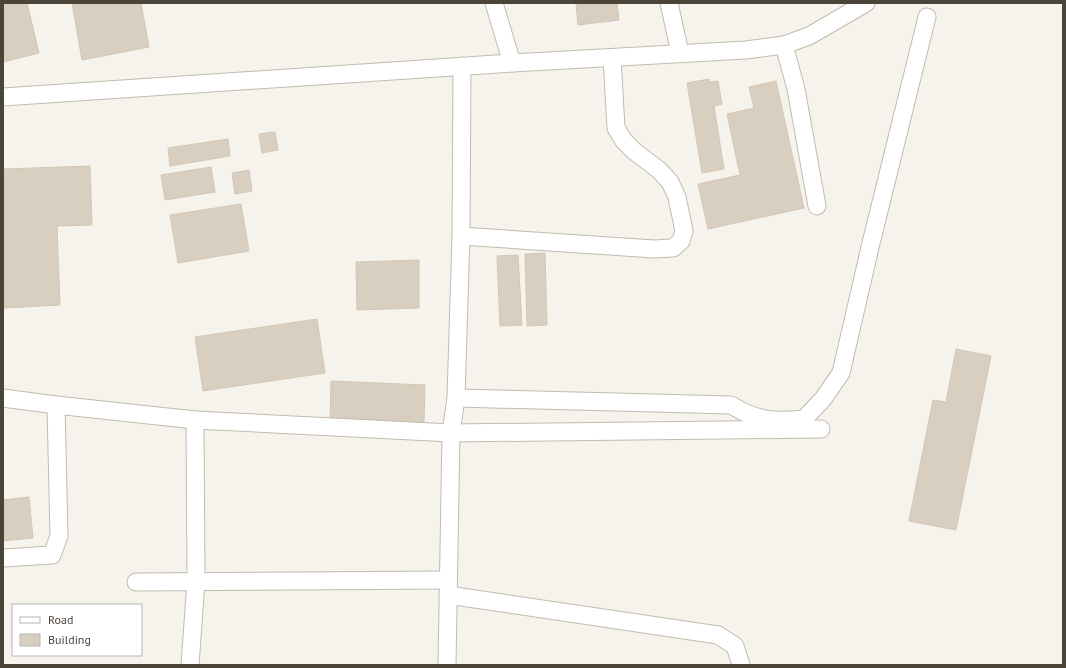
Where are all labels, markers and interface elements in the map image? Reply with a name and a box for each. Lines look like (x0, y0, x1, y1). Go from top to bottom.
legend (12, 604, 142, 656)
text: Road (48, 612, 73, 627)
text: Building (48, 632, 91, 647)

